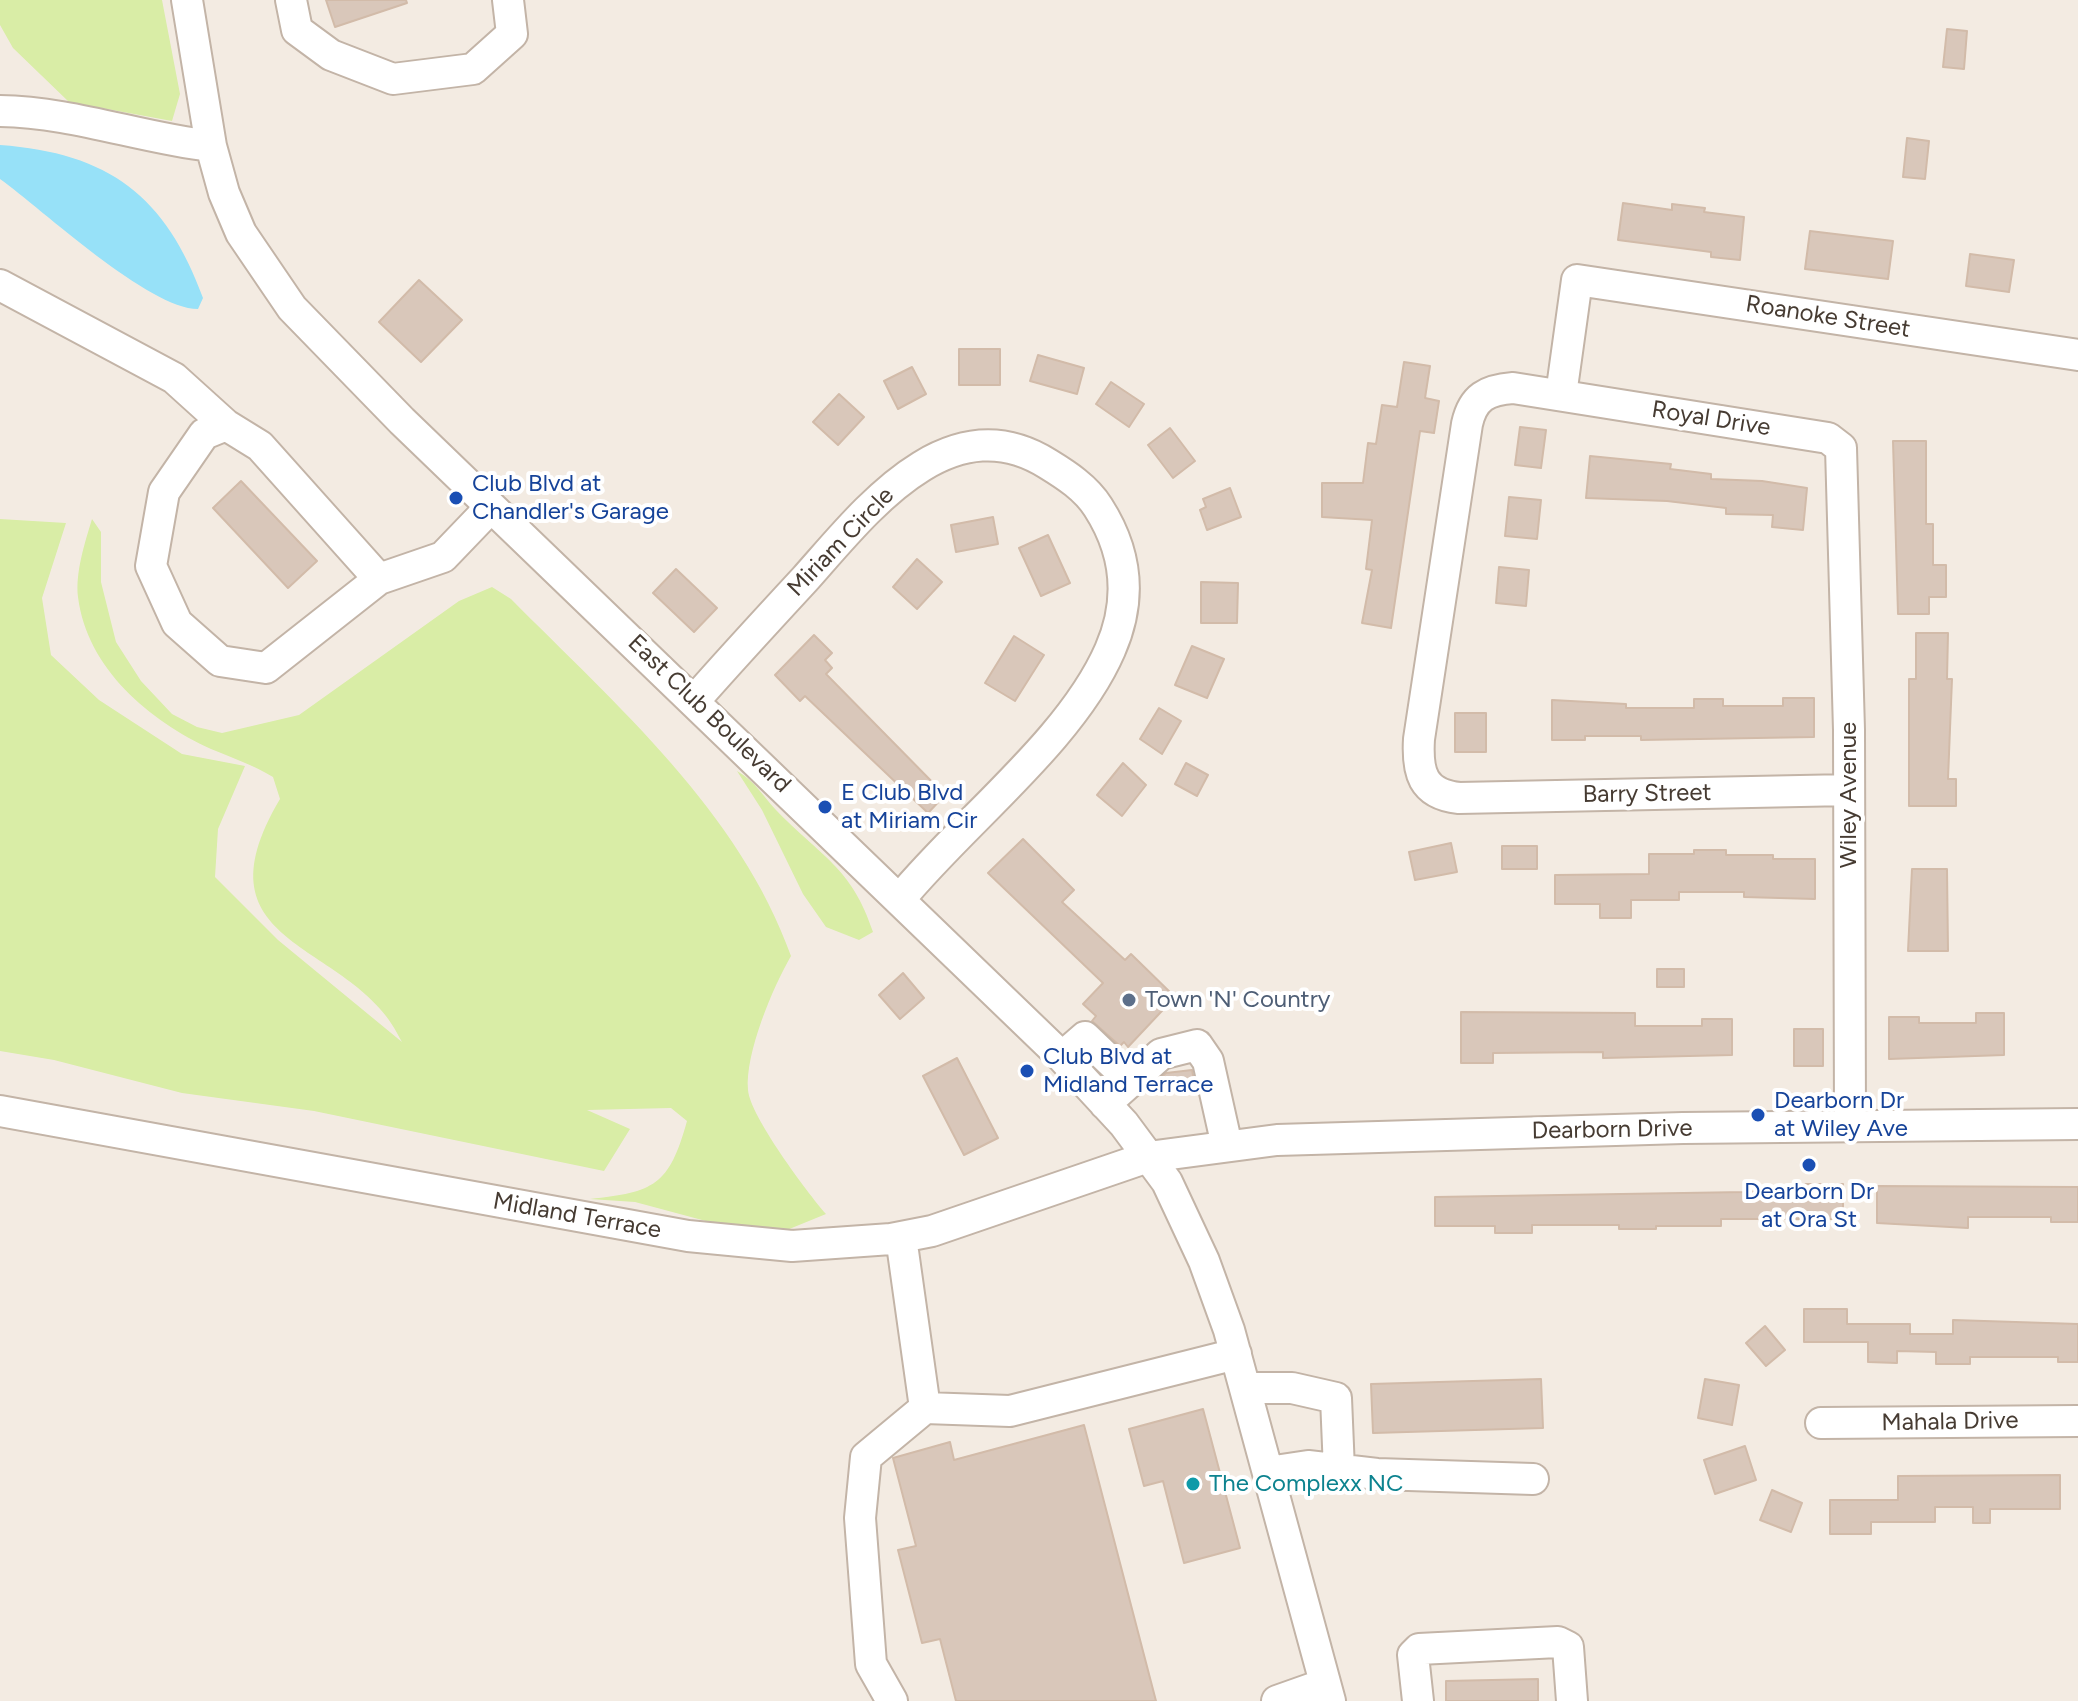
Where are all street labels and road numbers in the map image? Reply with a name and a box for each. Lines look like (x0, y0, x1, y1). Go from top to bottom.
street label: Roanoke Street (1744, 290, 1912, 344)
street label: Royal Drive (1650, 395, 1772, 443)
street label: Miriam Circle (782, 481, 900, 603)
street label: East Club Boulevard (622, 629, 796, 799)
street label: Wiley Avenue (1835, 722, 1863, 868)
street label: Barry Street (1582, 778, 1712, 810)
street label: Dearborn Drive (1531, 1114, 1693, 1146)
street label: Midland Terrace (491, 1187, 663, 1245)
street label: Mahala Drive (1881, 1406, 2019, 1438)

